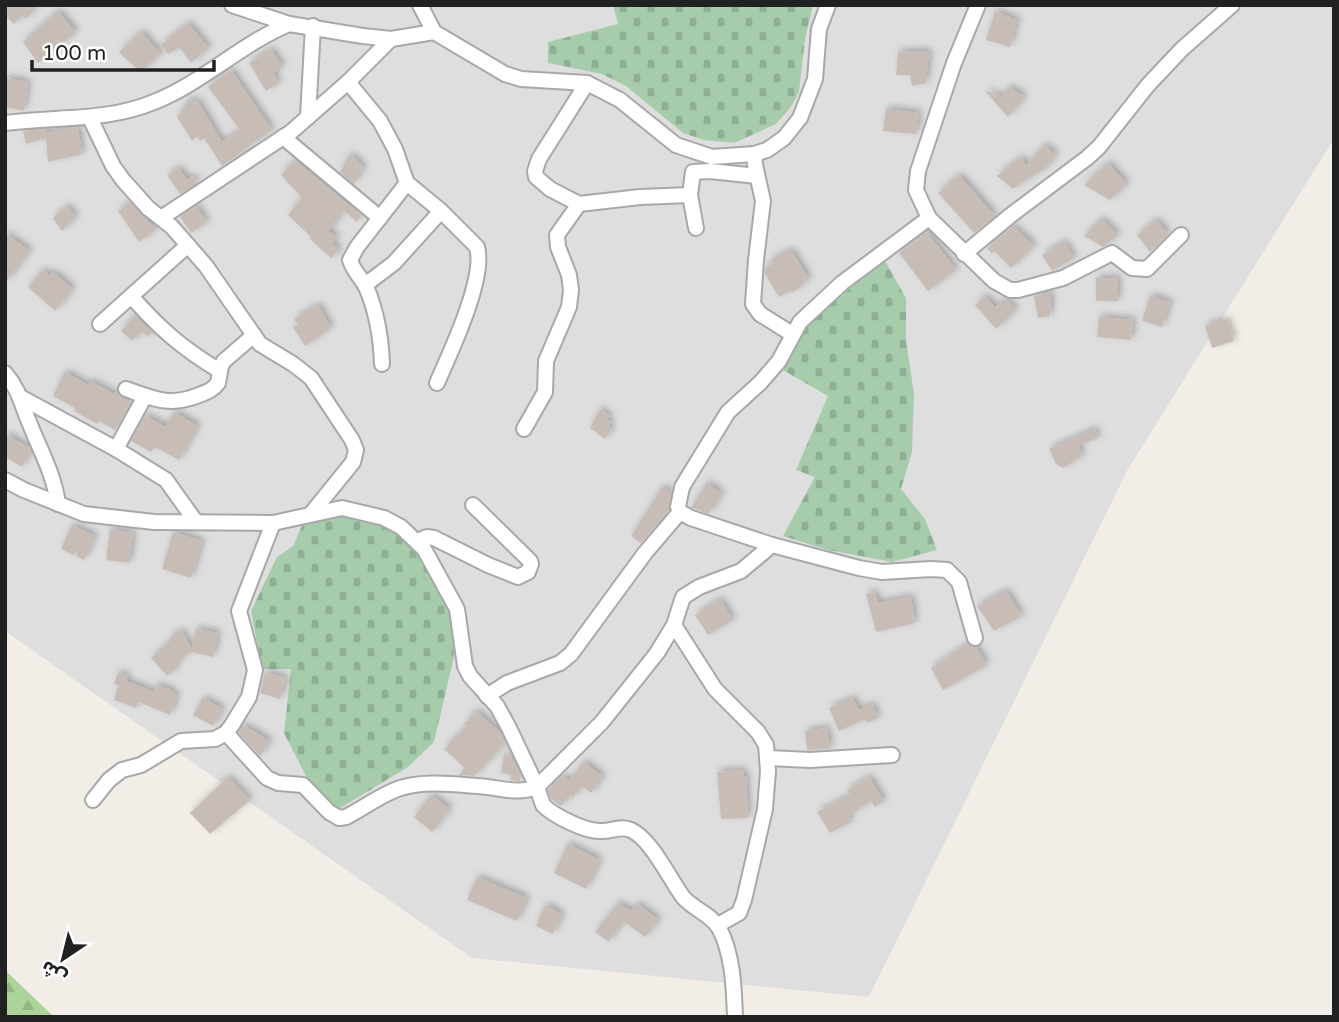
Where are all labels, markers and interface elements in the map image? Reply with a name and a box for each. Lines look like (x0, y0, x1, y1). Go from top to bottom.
scale bar (32, 28, 214, 72)
text: 100 m (42, 41, 106, 66)
north arrow (28, 924, 98, 994)
text: ش (37, 956, 71, 989)

